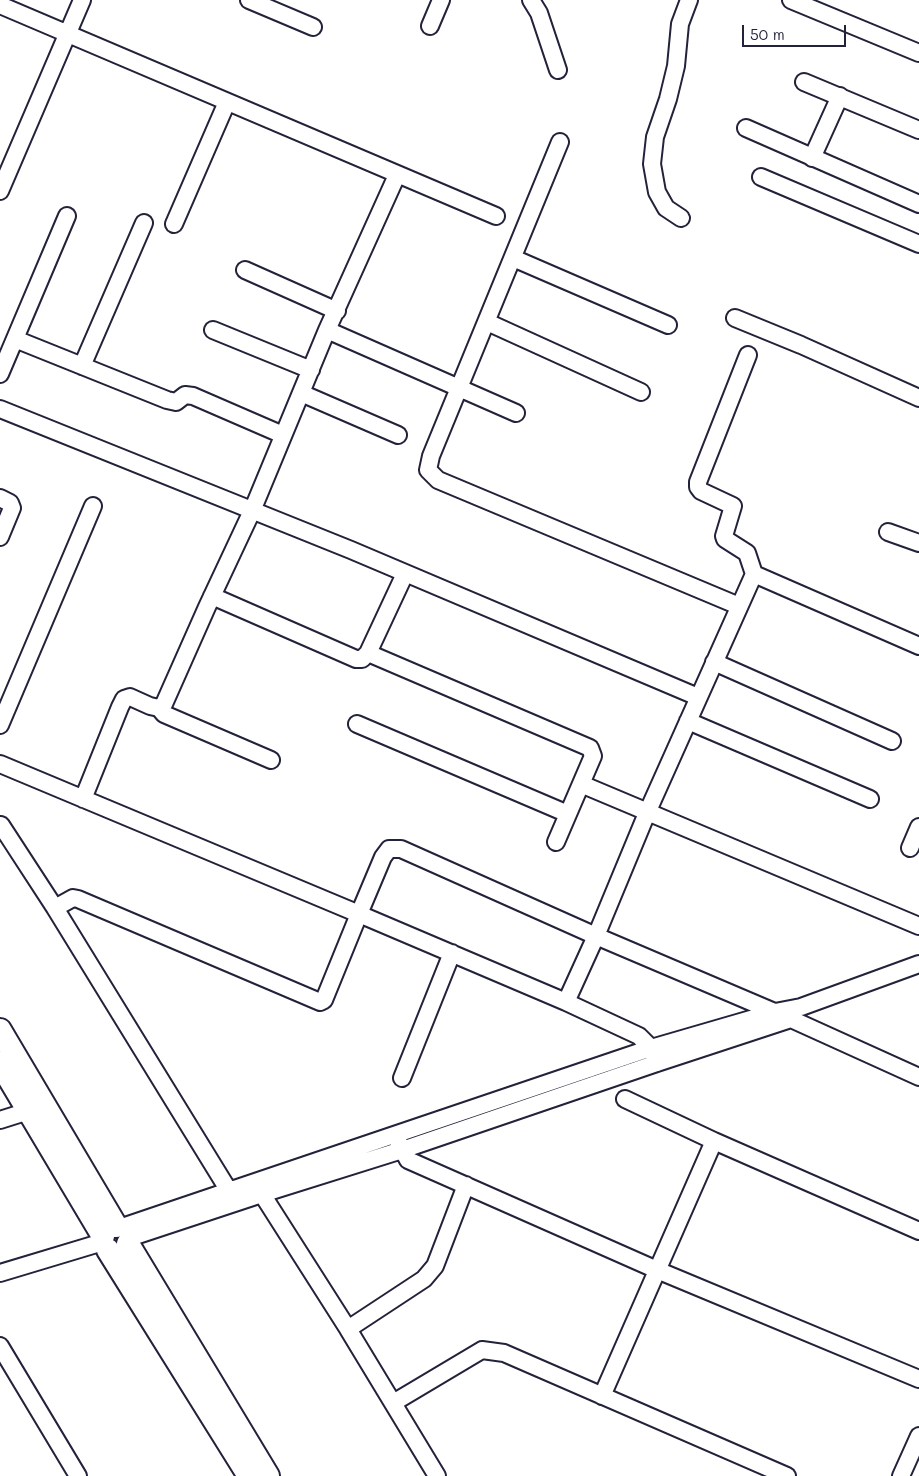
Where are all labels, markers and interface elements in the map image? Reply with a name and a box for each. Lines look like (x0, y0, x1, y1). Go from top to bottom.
scale bar (744, 15, 848, 47)
text: 50 m (750, 24, 785, 44)

